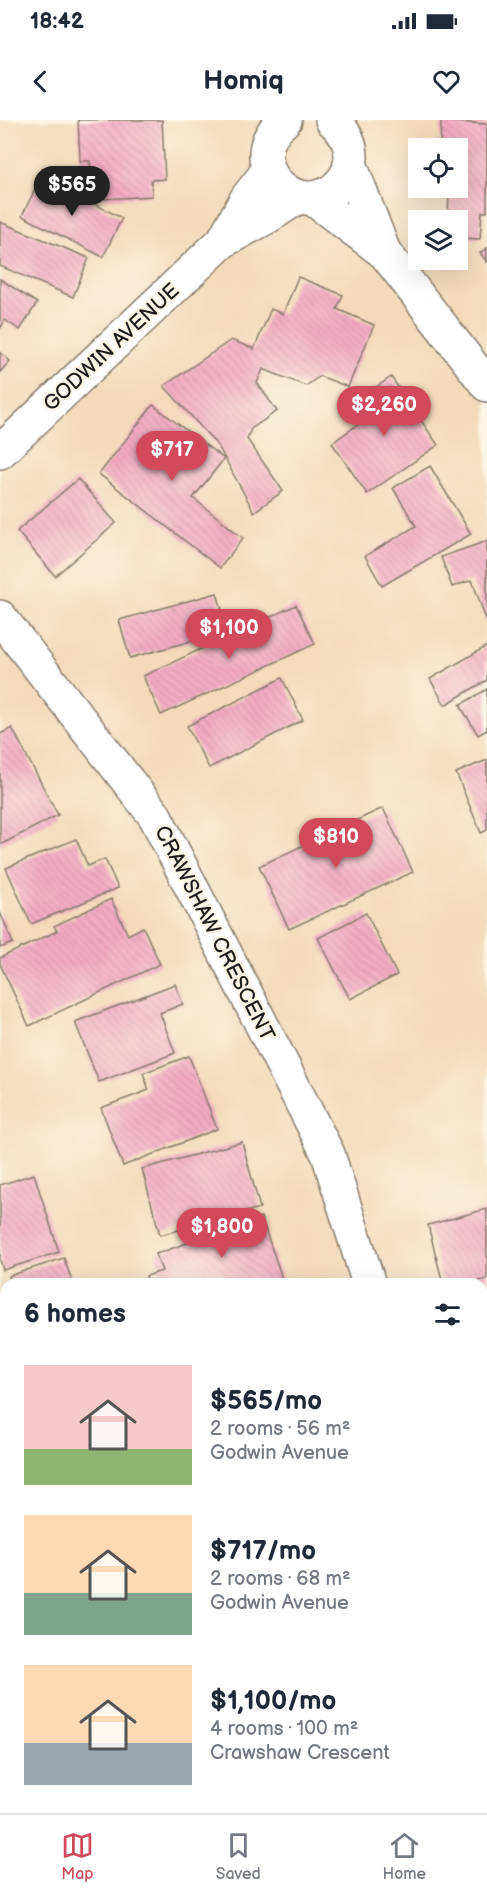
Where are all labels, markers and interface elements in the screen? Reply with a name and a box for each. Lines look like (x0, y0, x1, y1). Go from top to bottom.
text: 18:42 (30, 8, 84, 35)
icon: back (24, 65, 57, 98)
text: Homiq (203, 65, 284, 97)
icon: heart (430, 65, 463, 98)
map controls (408, 138, 468, 270)
button: locate (408, 138, 468, 198)
pin: $565 (36, 166, 108, 217)
text: $565 (48, 173, 96, 197)
button: layers (408, 210, 468, 270)
street label: GODWIN AVENUE (38, 278, 184, 417)
pin: $2,260 (335, 386, 433, 437)
text: $2,260 (351, 393, 417, 417)
pin: $717 (136, 431, 208, 482)
text: $717 (150, 438, 194, 462)
pin: $1,100 (180, 609, 278, 660)
text: $1,100 (199, 616, 259, 640)
pin: $810 (300, 818, 372, 869)
street label: CRAWSHAW CRESCENT (149, 821, 280, 1045)
text: $810 (313, 825, 359, 849)
pin: $1,800 (173, 1208, 271, 1259)
text: $1,800 (191, 1215, 253, 1239)
icon: filters (431, 1298, 464, 1331)
text: 6 homes (24, 1299, 126, 1330)
text: $565/mo (210, 1386, 322, 1417)
icon: home (72, 1389, 144, 1461)
text: 2 rooms · 56 m² (210, 1417, 350, 1441)
text: Godwin Avenue (210, 1441, 349, 1465)
text: $717/mo (210, 1536, 316, 1567)
icon: home (72, 1539, 144, 1611)
text: 2 rooms · 68 m² (210, 1567, 351, 1591)
text: Godwin Avenue (210, 1591, 349, 1615)
text: $1,100/mo (210, 1686, 336, 1717)
icon: home (72, 1689, 144, 1761)
text: 4 rooms · 100 m² (210, 1717, 358, 1741)
text: Crawshaw Crescent (210, 1741, 390, 1765)
tab: Map (61, 1829, 94, 1884)
tab: Saved (216, 1829, 261, 1884)
tab: Home (383, 1829, 426, 1884)

